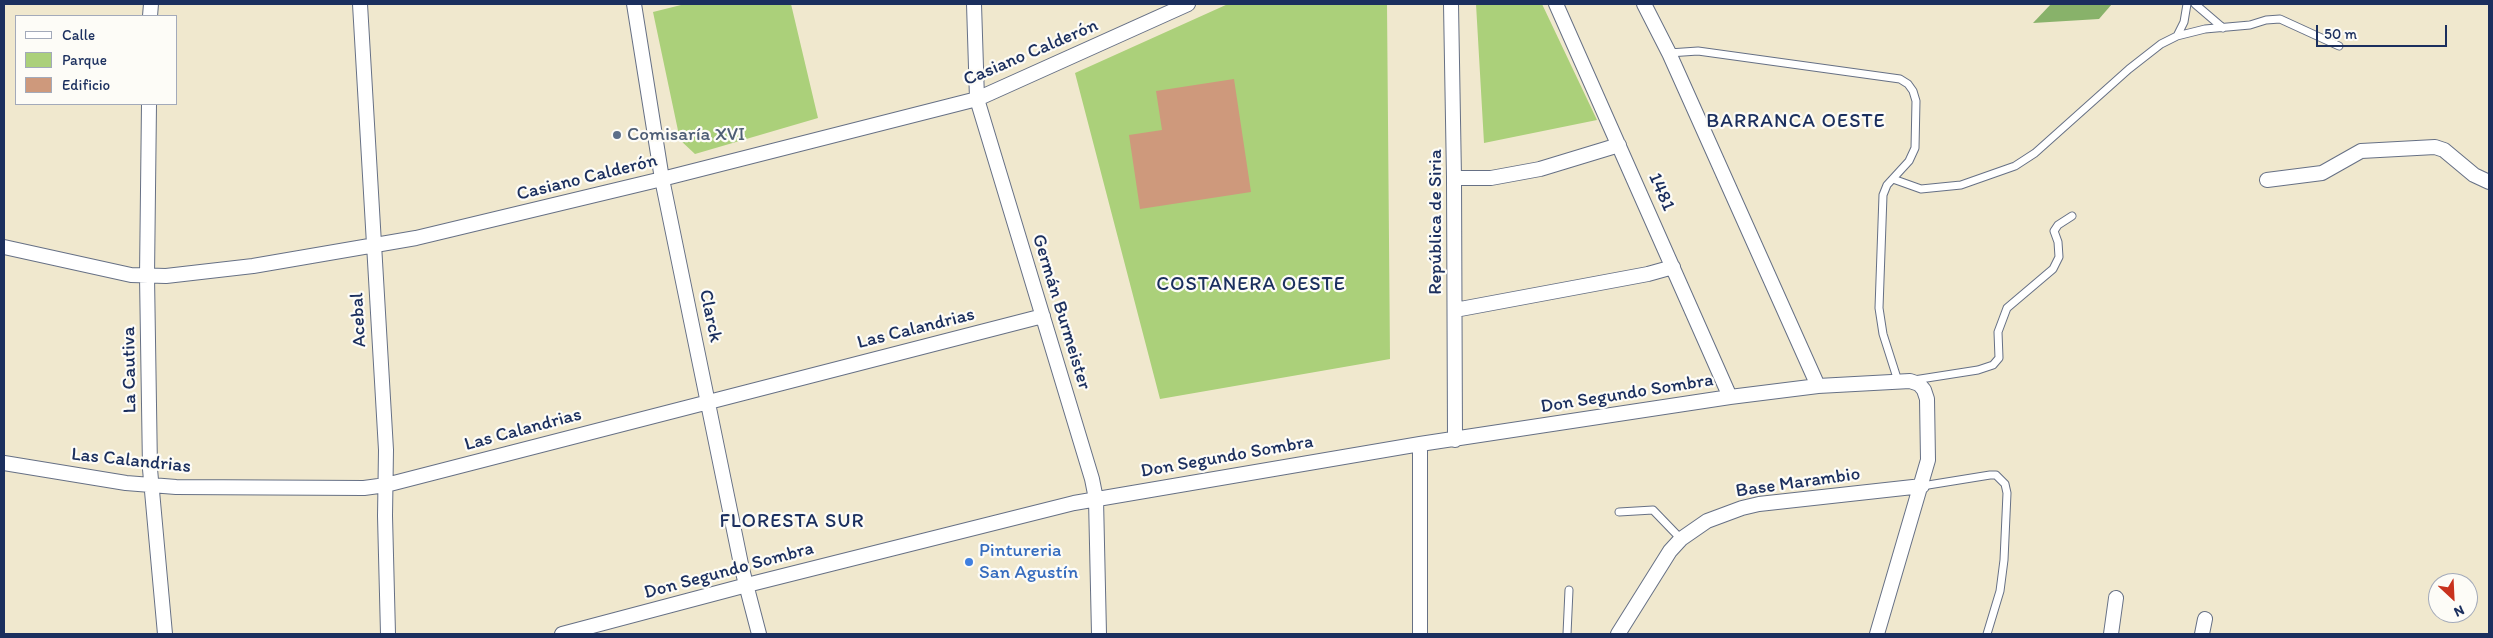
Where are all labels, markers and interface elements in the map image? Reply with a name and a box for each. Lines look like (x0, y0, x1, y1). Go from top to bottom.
street label: Casiano Calderón (960, 14, 1102, 92)
legend (15, 15, 178, 105)
scale bar (2318, 15, 2449, 47)
text: 50 m (2324, 25, 2357, 43)
text: Calle (62, 26, 95, 44)
text: Parque (62, 51, 107, 69)
text: Edificio (62, 76, 110, 94)
district label: BARRANCA OESTE (1704, 110, 1888, 134)
place label: Comisaría XVI (627, 124, 745, 146)
marker: Comisaría XVI (611, 129, 623, 141)
street label: República de Siria (1425, 149, 1447, 295)
street label: Casiano Calderón (514, 150, 660, 206)
street label: 1481 (1643, 169, 1679, 215)
street label: Germán Burmeister (1027, 232, 1095, 392)
district label: COSTANERA OESTE (1154, 273, 1348, 297)
street label: Clarck (693, 288, 727, 344)
street label: Acebal (346, 292, 372, 348)
street label: Las Calandrias (855, 303, 977, 355)
street label: La Cautiva (118, 326, 142, 414)
street label: Don Segundo Sombra (1539, 369, 1715, 419)
street label: Las Calandrias (462, 403, 584, 457)
street label: Don Segundo Sombra (1139, 431, 1315, 483)
street label: Las Calandrias (70, 443, 192, 479)
street label: Base Marambio (1734, 463, 1862, 503)
district label: FLORESTA SUR (717, 510, 867, 534)
street label: Don Segundo Sombra (642, 537, 816, 605)
place label: Pintureria San Agustín (979, 540, 1078, 584)
marker: Pintureria San Agustín (963, 556, 975, 568)
north arrow (2428, 573, 2478, 623)
text: N (2451, 601, 2467, 621)

